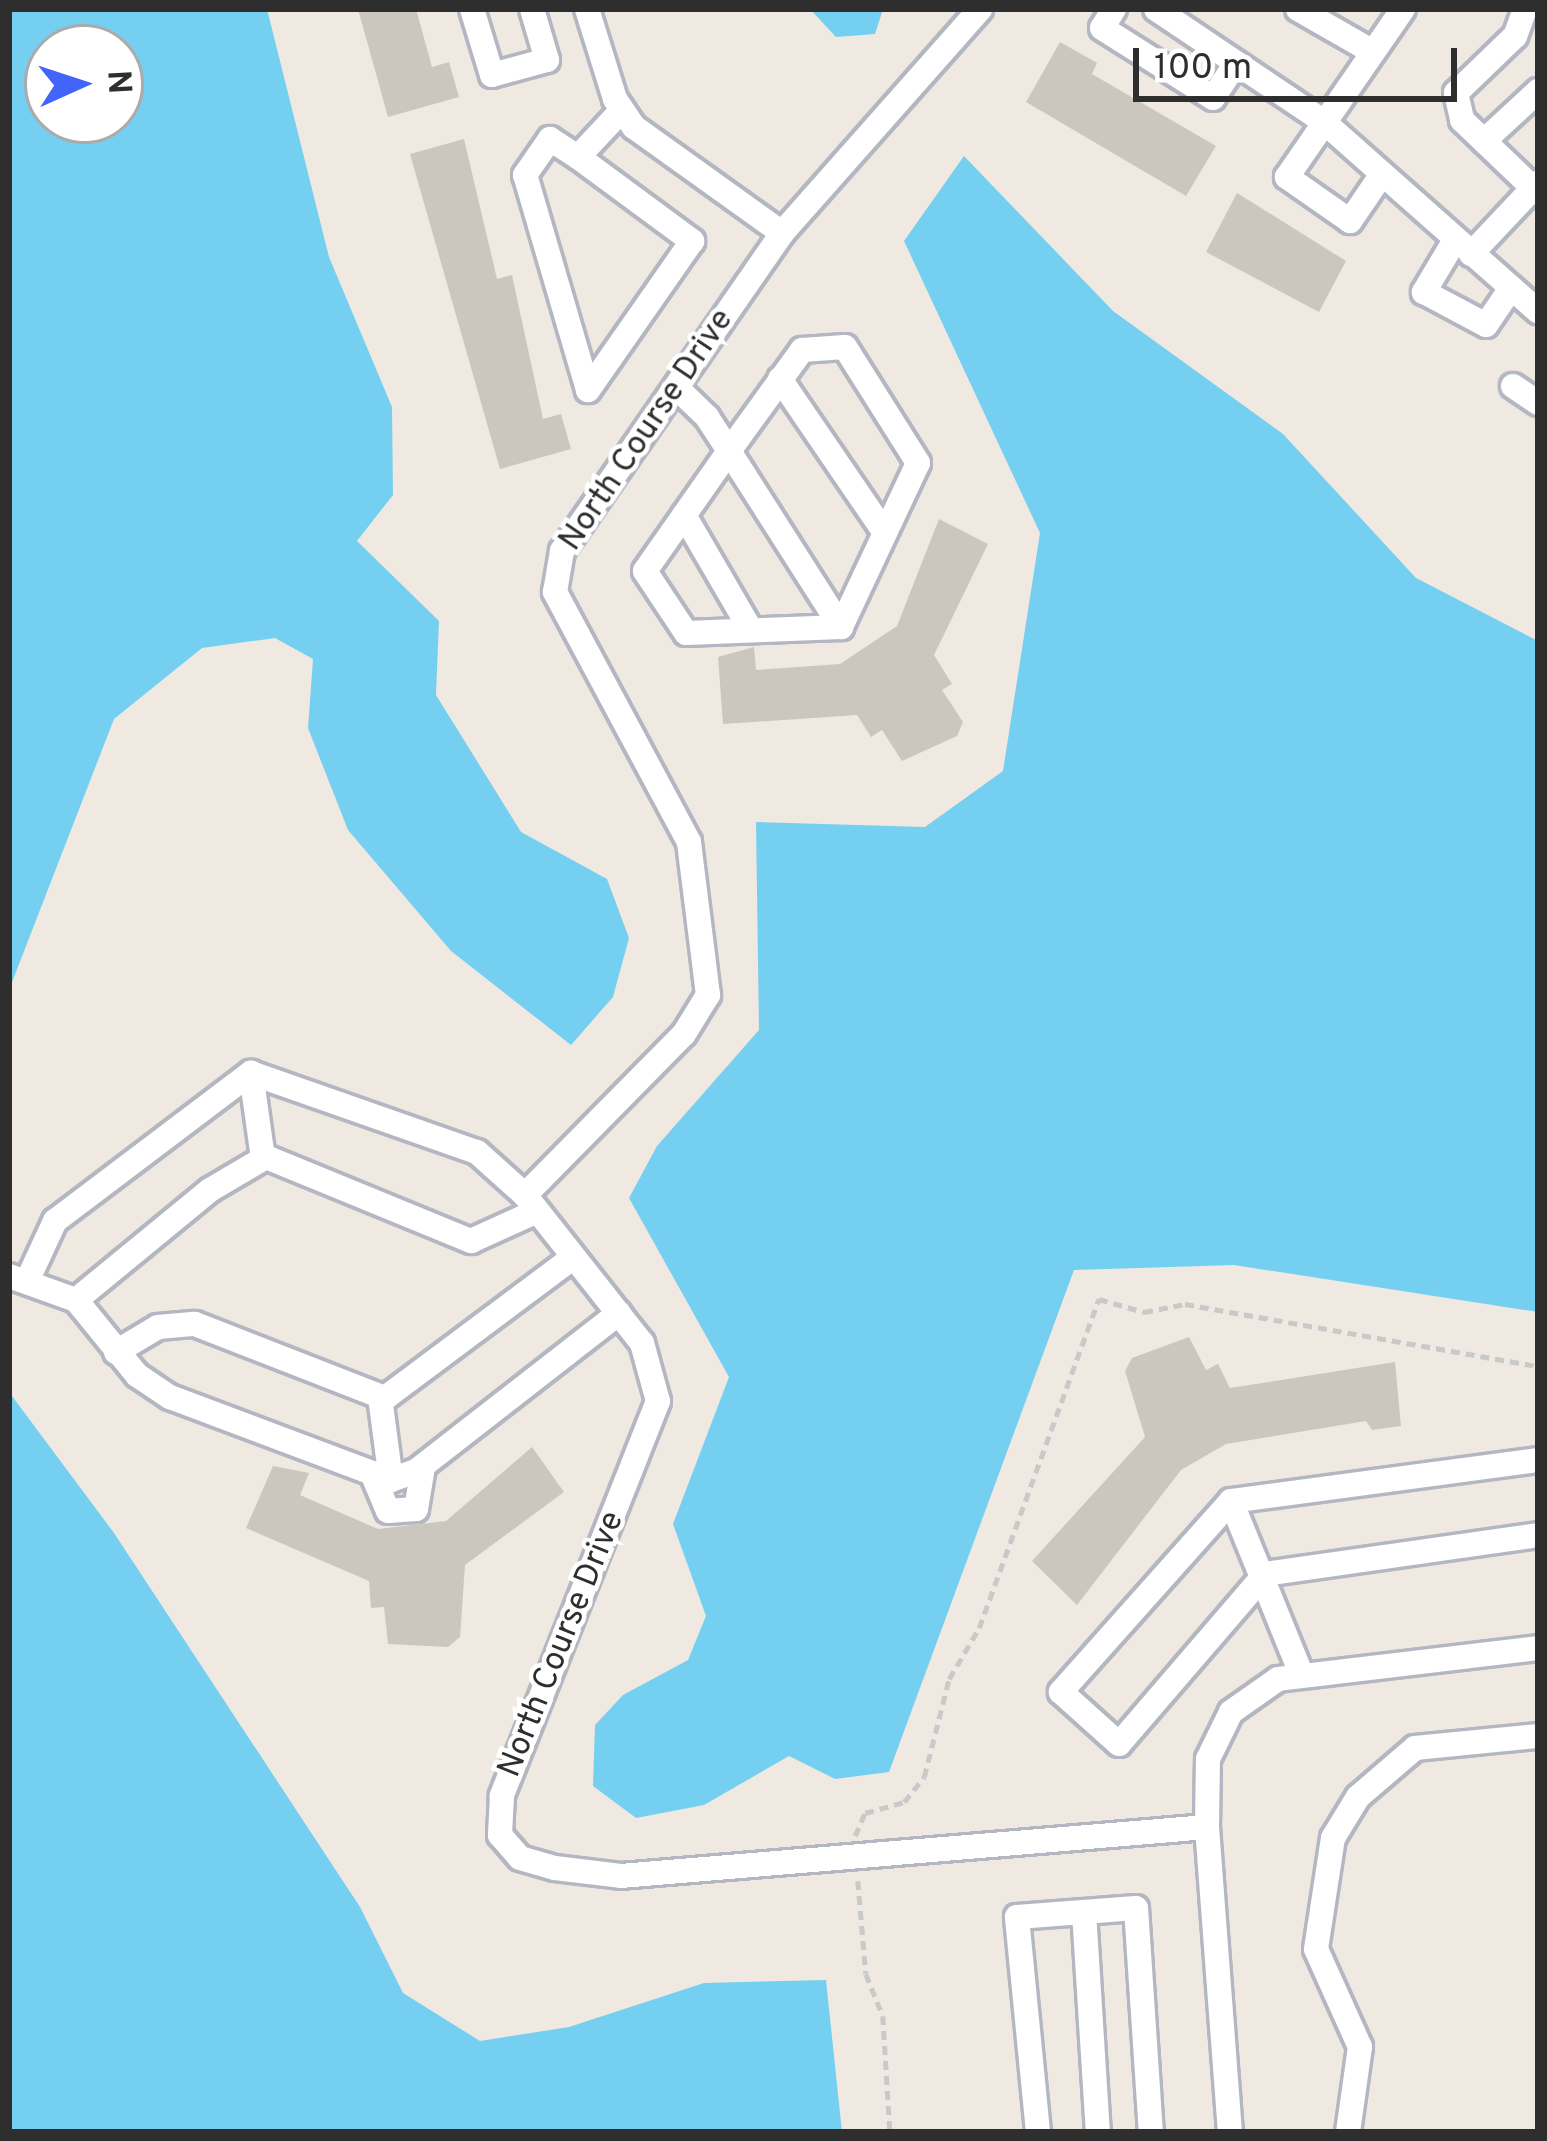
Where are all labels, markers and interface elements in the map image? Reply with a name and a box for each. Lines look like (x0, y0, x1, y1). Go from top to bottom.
north arrow (24, 24, 144, 144)
scale bar (1139, 24, 1463, 98)
text: 100 m (1154, 46, 1252, 92)
text: N (95, 69, 139, 95)
street label: North Course Drive (552, 303, 744, 559)
street label: North Course Drive (492, 1506, 634, 1784)

